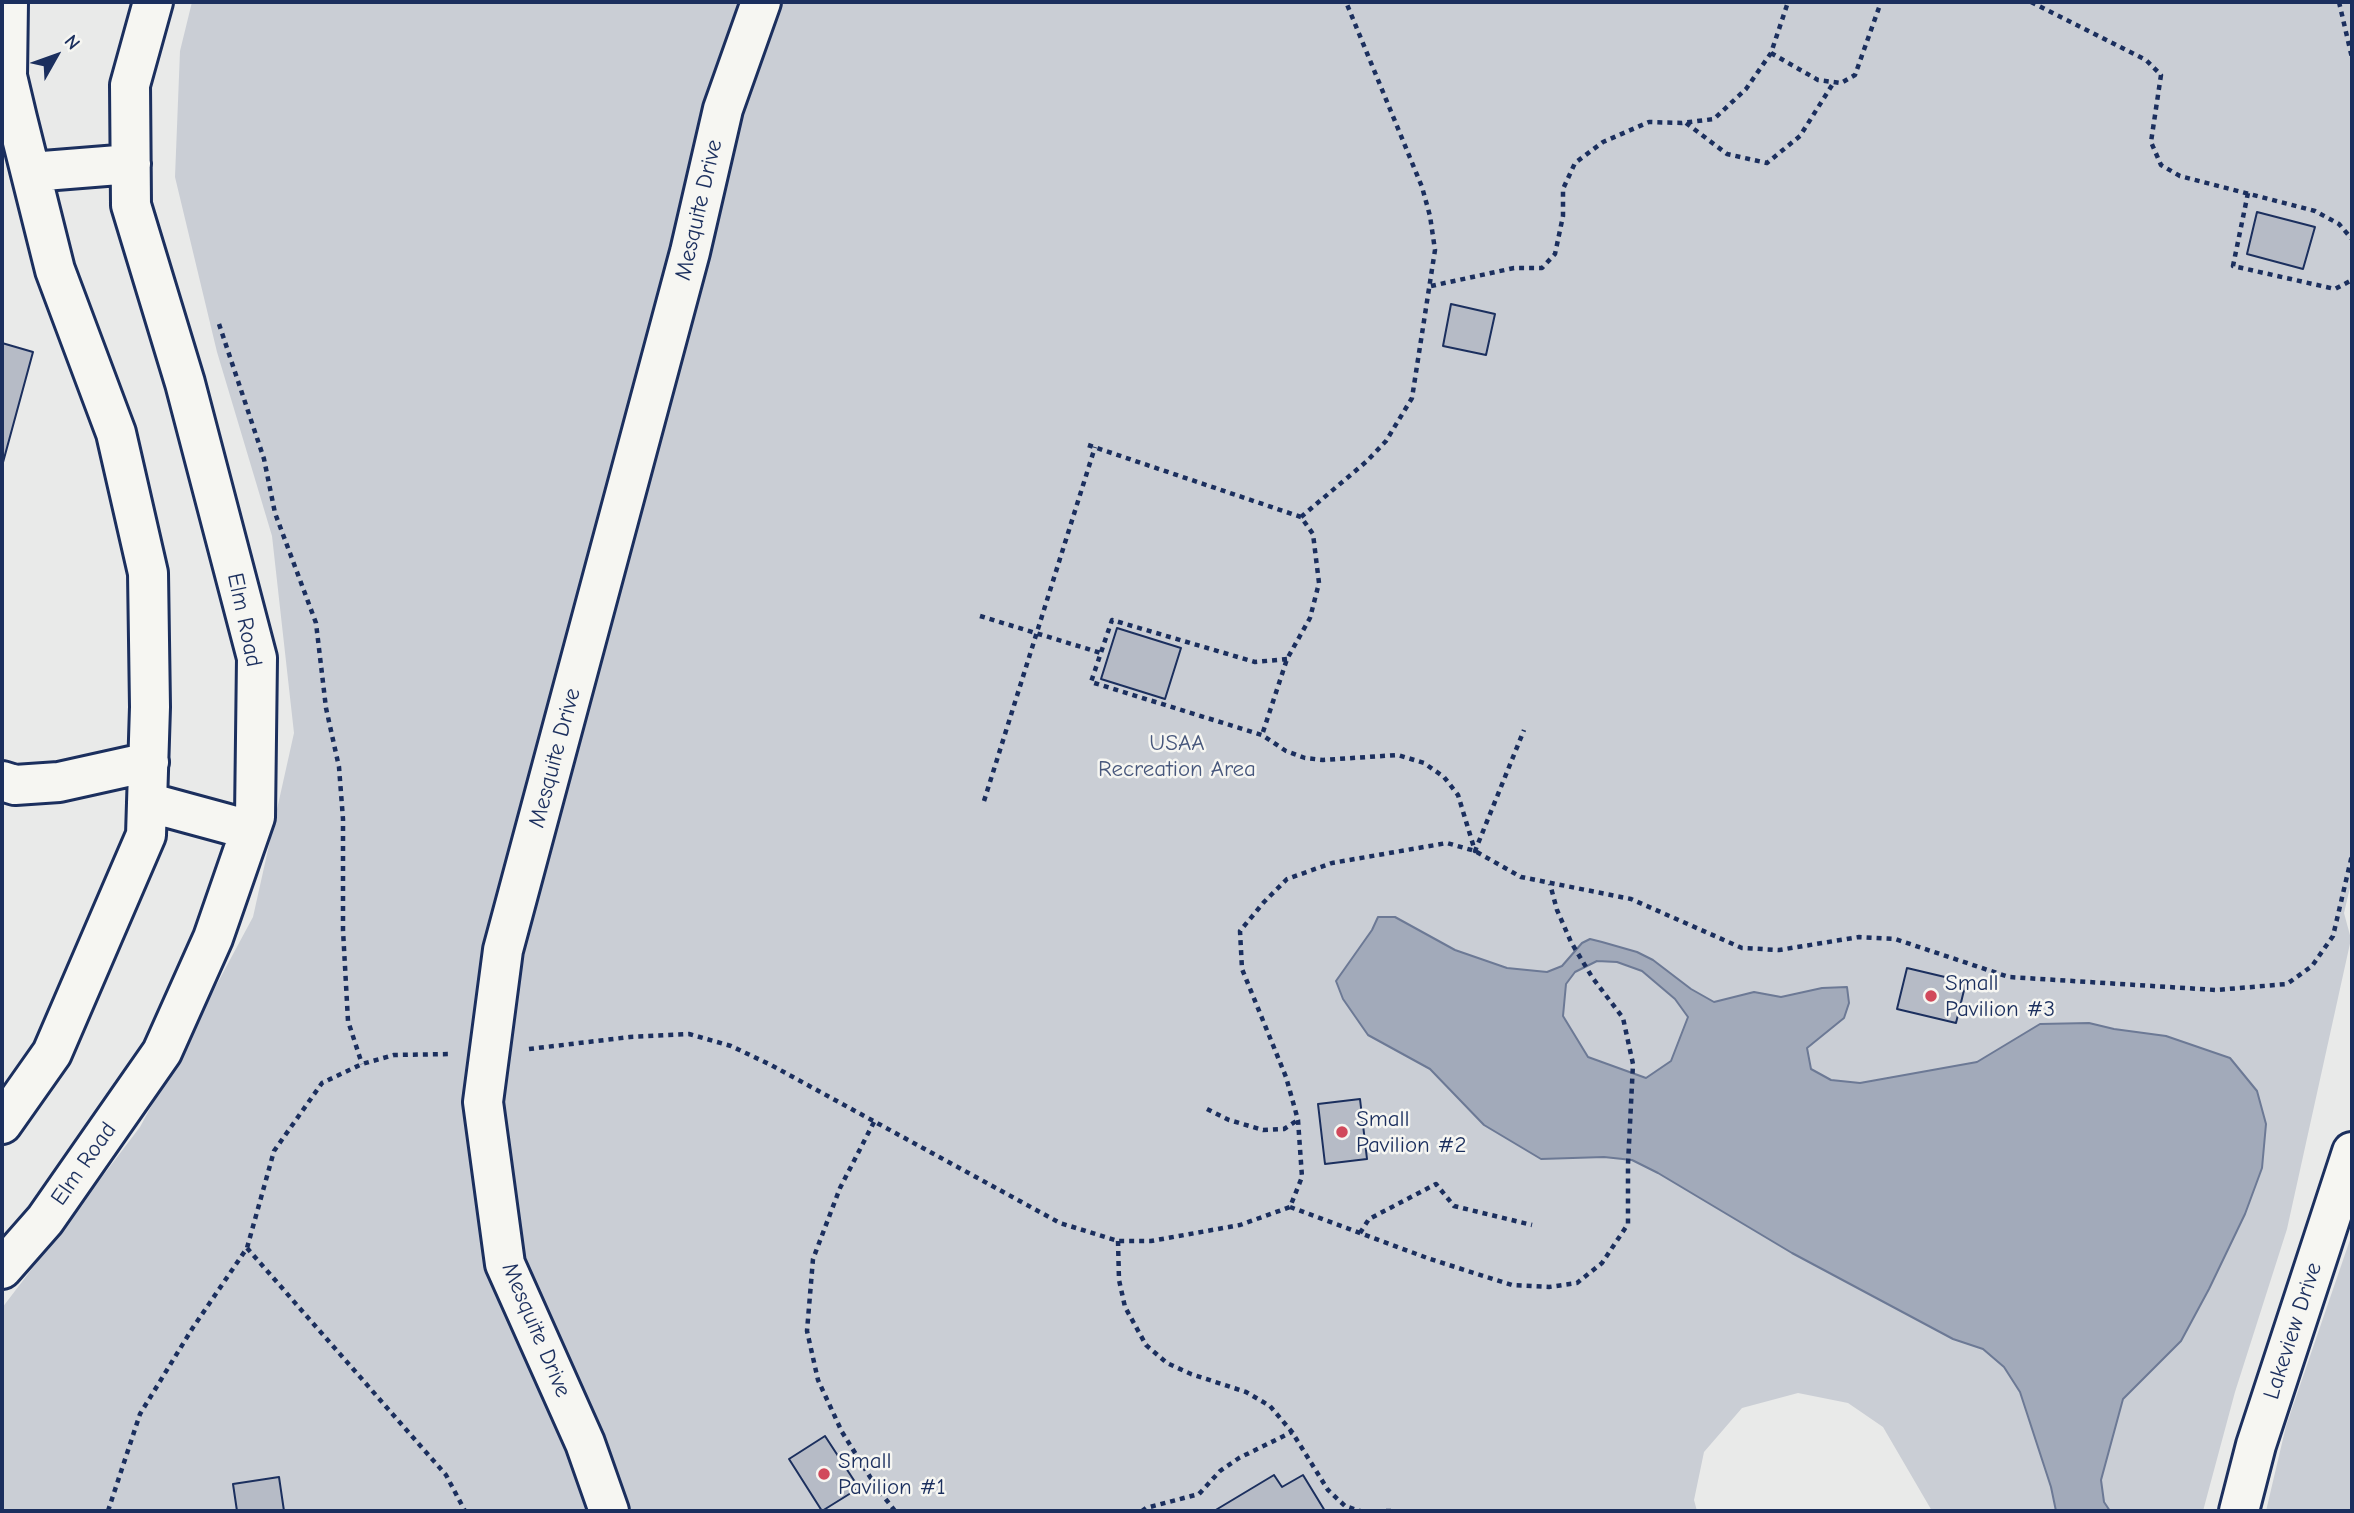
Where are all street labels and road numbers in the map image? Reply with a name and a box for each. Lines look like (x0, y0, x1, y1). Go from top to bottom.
street label: Mesquite Drive (669, 137, 729, 283)
street label: Elm Road (221, 571, 267, 669)
street label: Mesquite Drive (523, 685, 587, 831)
street label: Elm Road (45, 1117, 123, 1211)
street label: Mesquite Drive (495, 1258, 577, 1402)
street label: Lakeview Drive (2258, 1259, 2328, 1403)

